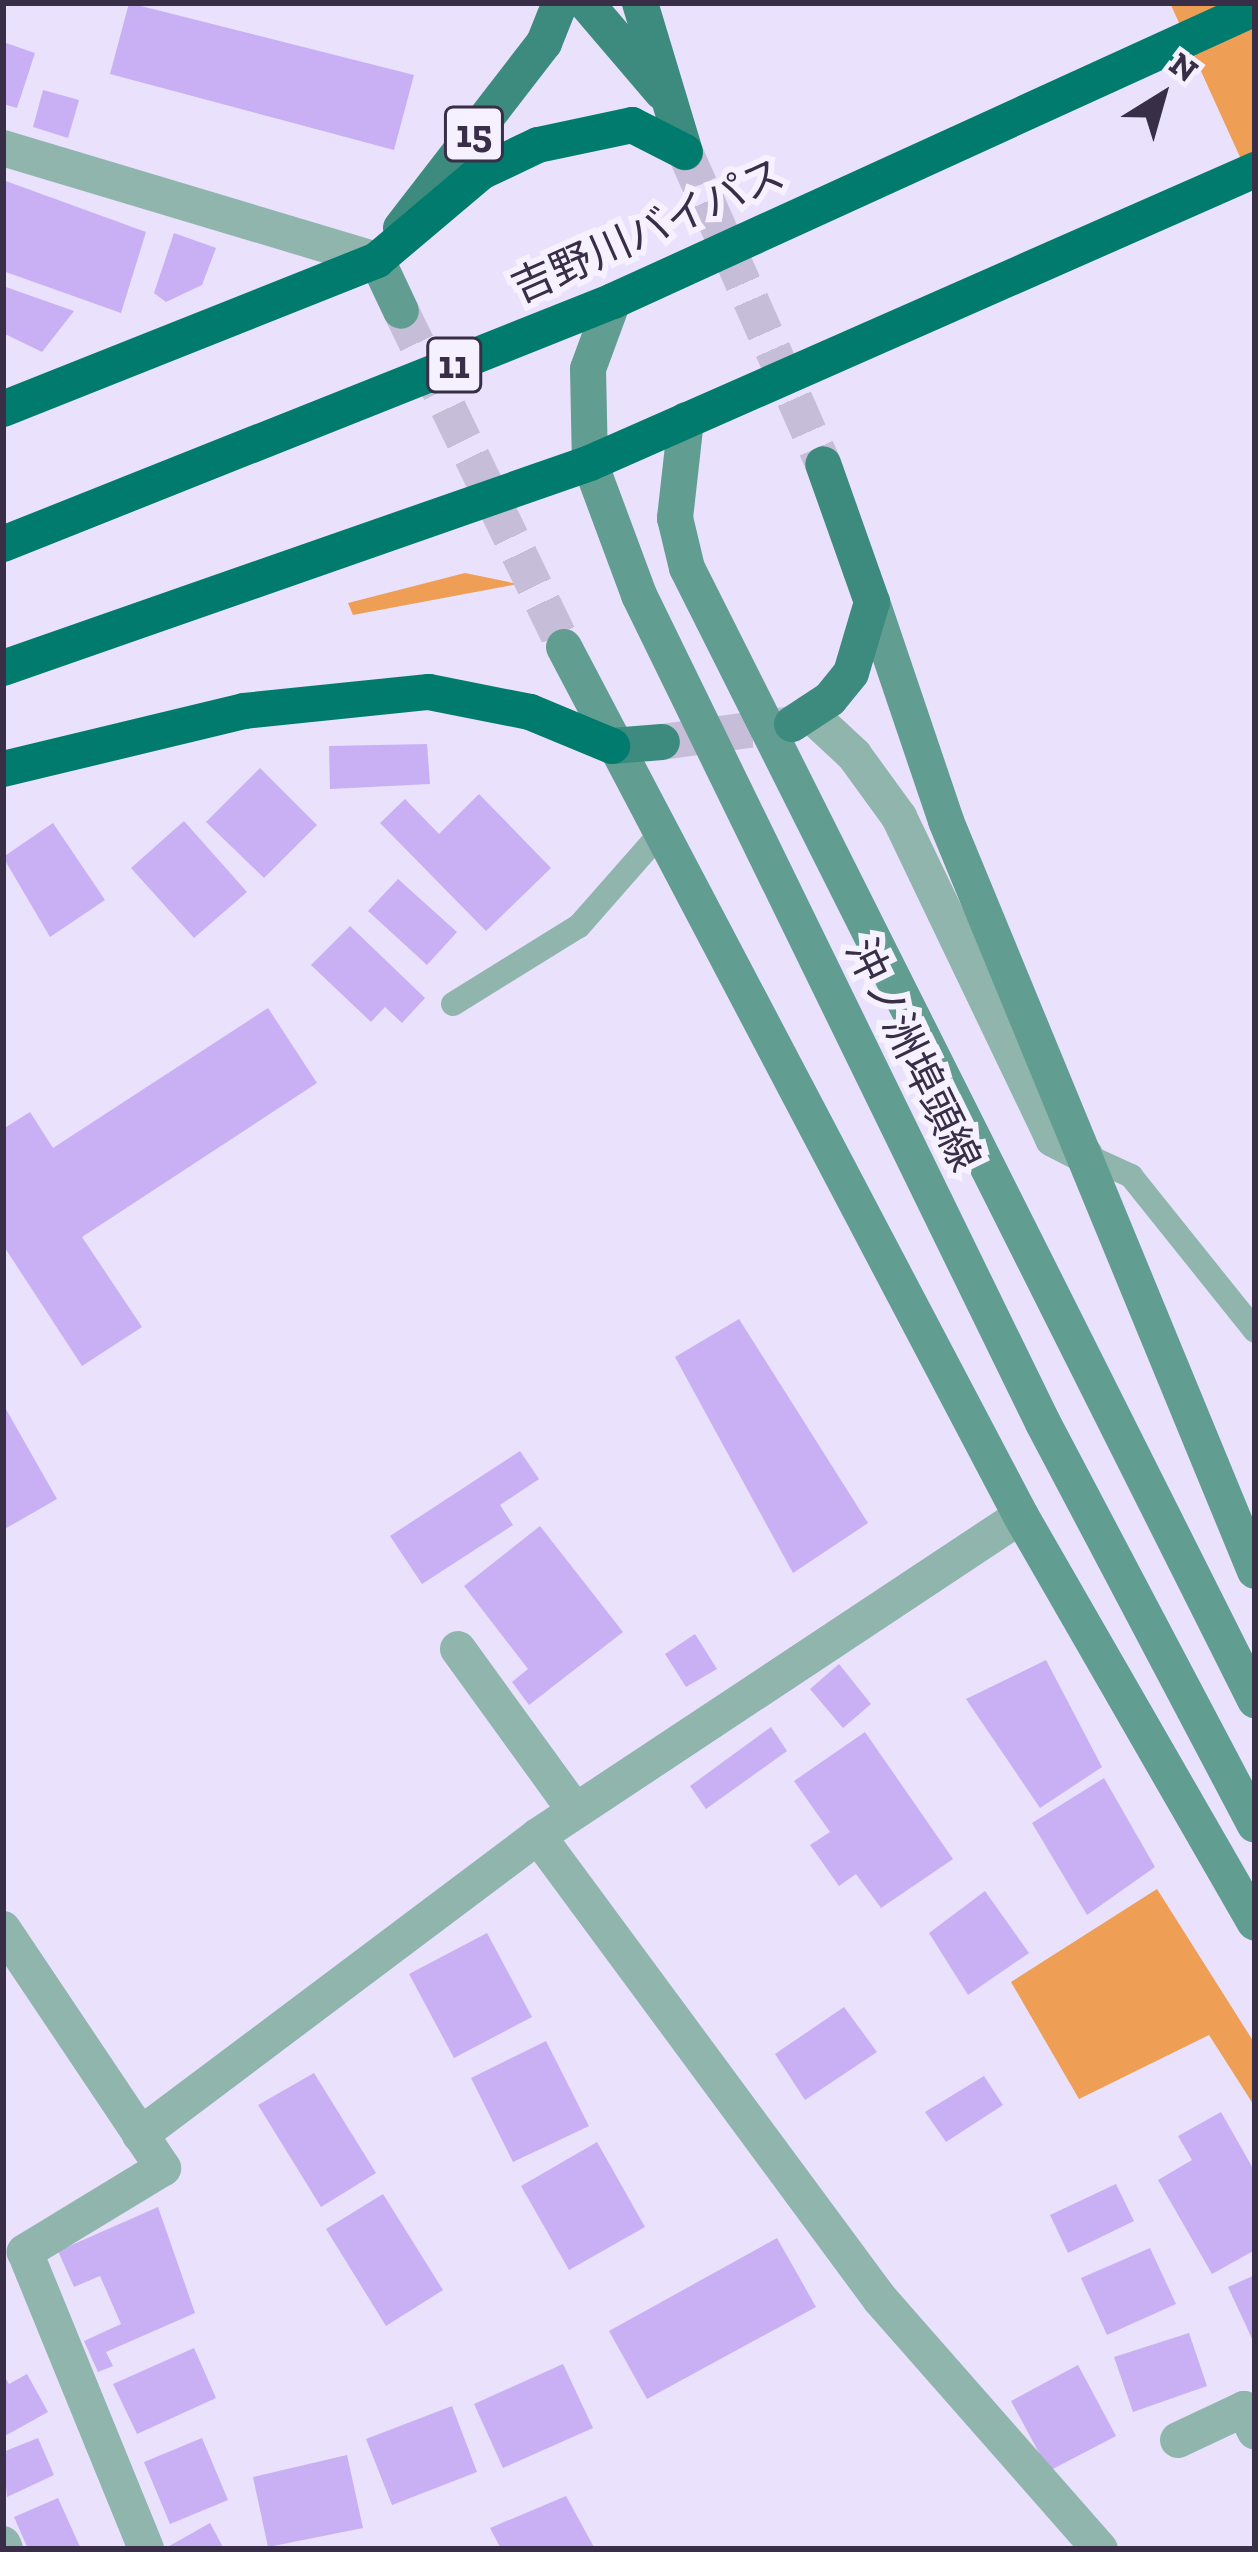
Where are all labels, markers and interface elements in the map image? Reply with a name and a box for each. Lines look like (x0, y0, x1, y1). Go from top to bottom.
north arrow (1102, 36, 1222, 156)
text: N (1162, 44, 1206, 90)
road number: 15 (441, 101, 507, 167)
street label: 吉野川バイパス (503, 148, 793, 314)
road number: 11 (424, 332, 484, 398)
street label: 沖ノ洲埠頭線 (835, 931, 991, 1179)

